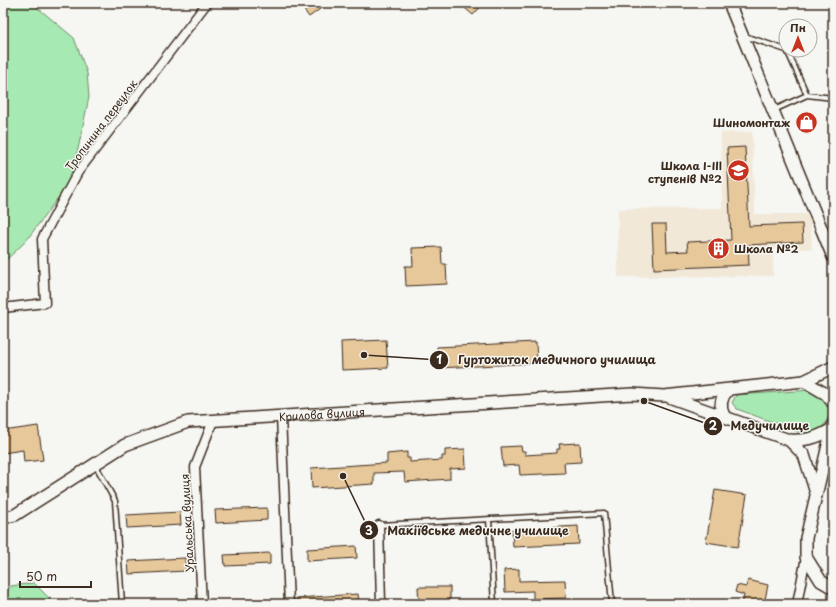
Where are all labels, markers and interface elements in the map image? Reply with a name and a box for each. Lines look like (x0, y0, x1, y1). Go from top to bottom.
north arrow (778, 18, 818, 58)
text: Пн (790, 19, 806, 36)
street label: Тропинина переулок (61, 75, 141, 174)
shop icon: Шиномонтаж (793, 109, 819, 135)
place label: Шиномонтаж (713, 114, 790, 131)
place label: Школа I-III ступенів №2 (648, 157, 722, 187)
school or university icon: Школа I-III ступенів №2 (725, 158, 751, 184)
building icon: Школа №2 (705, 235, 731, 261)
place label: Школа №2 (734, 240, 799, 257)
callout: Гуртожиток медичного училища (429, 348, 664, 372)
text: 1 (436, 350, 442, 368)
text: Гуртожиток медичного училища (458, 350, 657, 368)
street label: Крилова вулиця (278, 402, 366, 425)
callout: Медучилище (703, 414, 818, 438)
text: 2 (709, 416, 718, 434)
text: Медучилище (731, 416, 810, 434)
street label: Уральська вулиця (176, 473, 198, 573)
callout: Макіївське медичне училище (359, 518, 577, 542)
text: 3 (365, 521, 373, 539)
text: Макіївське медичне училище (387, 521, 569, 539)
scale bar (20, 563, 91, 589)
text: 50 m (26, 567, 57, 585)

